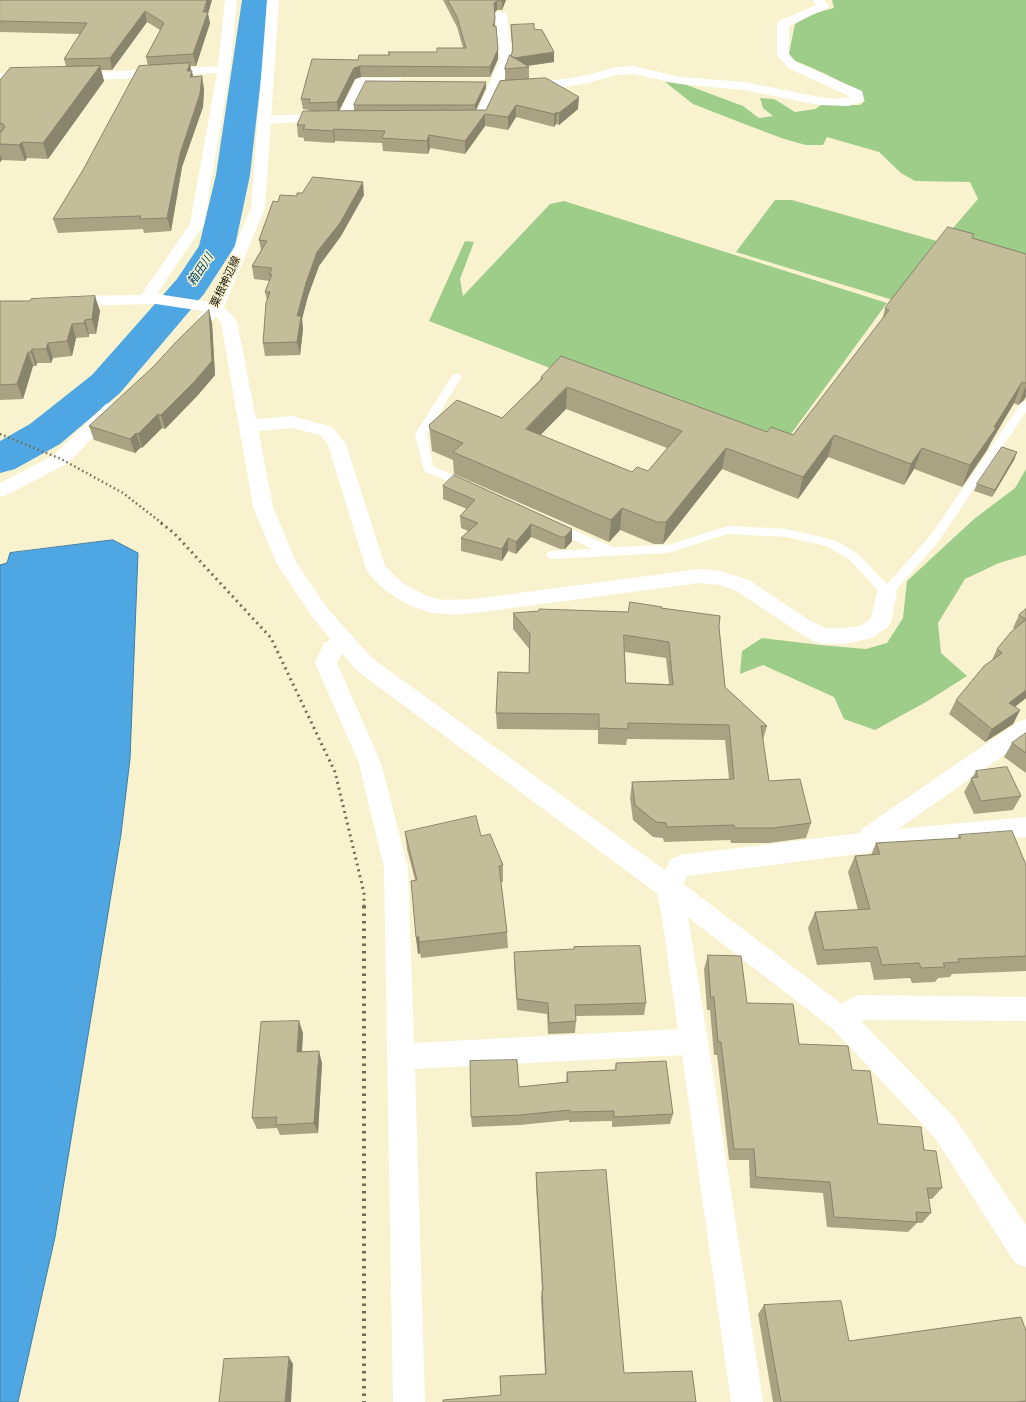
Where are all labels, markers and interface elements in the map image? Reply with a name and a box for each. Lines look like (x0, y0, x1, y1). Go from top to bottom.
water label: 箱田川 (185, 251, 217, 289)
street label: 粟根神辺線 (208, 254, 244, 310)

